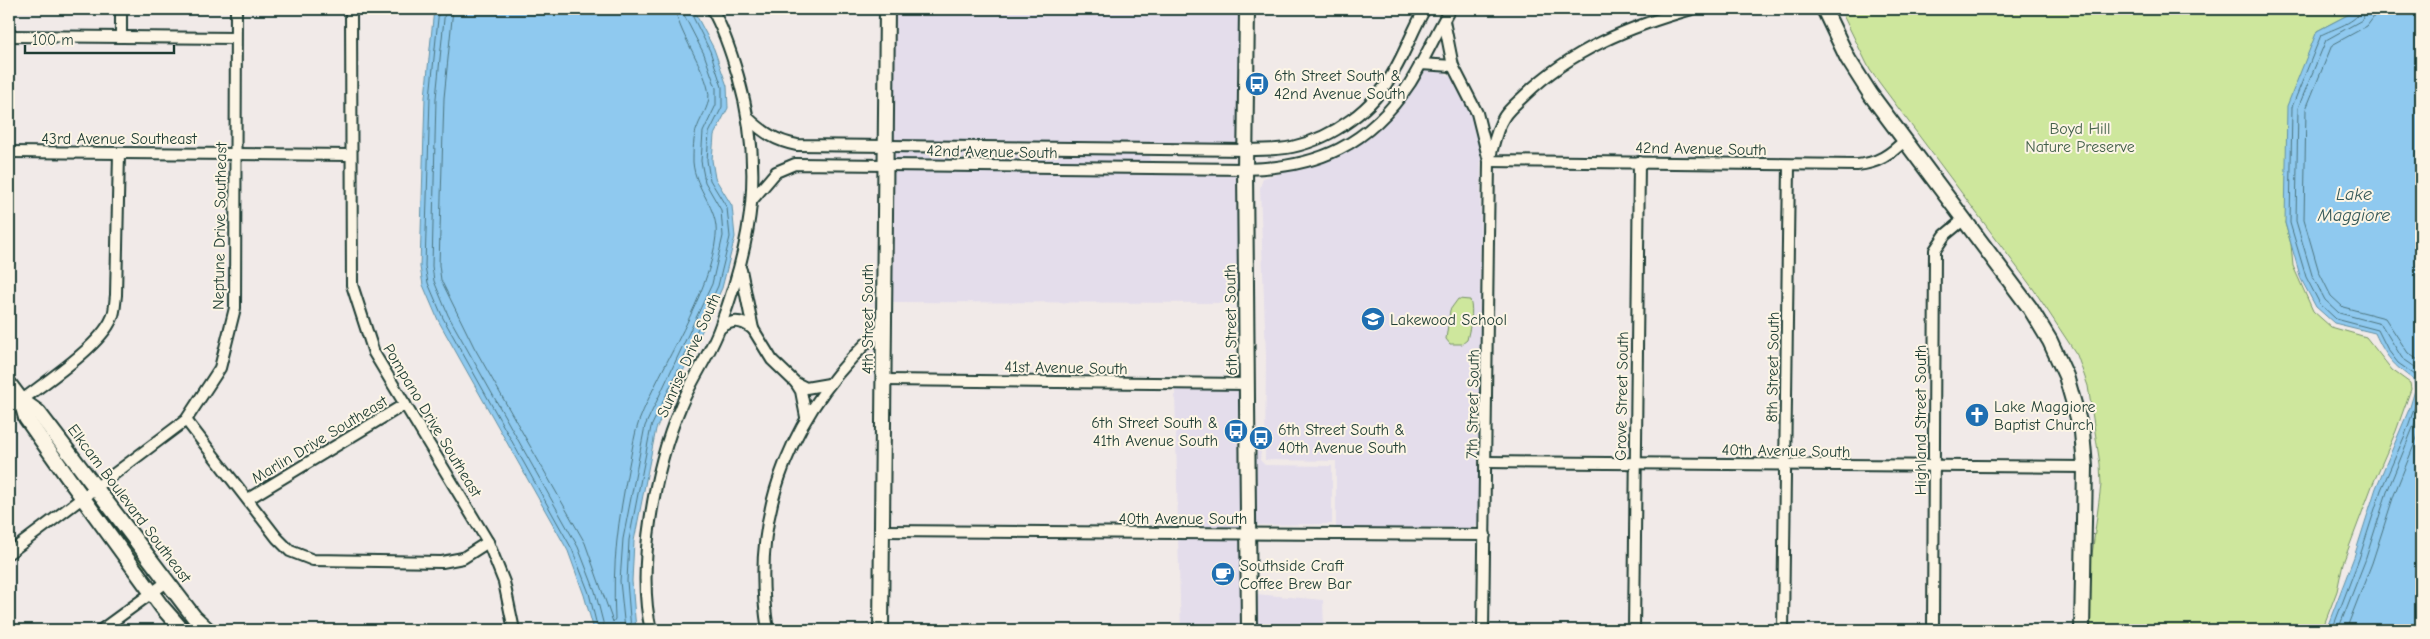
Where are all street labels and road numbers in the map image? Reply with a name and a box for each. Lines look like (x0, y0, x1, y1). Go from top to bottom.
street label: 43rd Avenue Southeast (41, 130, 197, 148)
street label: 42nd Avenue South (1635, 139, 1767, 159)
street label: Neptune Drive Southeast (210, 142, 230, 310)
street label: 42nd Avenue South (926, 142, 1058, 162)
street label: 4th Street South (859, 264, 877, 374)
street label: 6th Street South (1221, 264, 1241, 376)
street label: Sunrise Drive South (653, 290, 724, 420)
street label: 8th Street South (1763, 311, 1783, 423)
street label: Grove Street South (1612, 331, 1632, 461)
street label: Pompano Drive Southeast (379, 341, 485, 501)
street label: Highland Street South (1912, 345, 1930, 495)
street label: 7th Street South (1463, 349, 1483, 459)
street label: 41st Avenue South (1004, 358, 1128, 378)
street label: Marlin Drive Southeast (248, 392, 391, 488)
street label: Elkcam Boulevard Southeast (64, 421, 195, 587)
street label: 40th Avenue South (1721, 441, 1850, 461)
street label: 40th Avenue South (1119, 510, 1247, 528)

